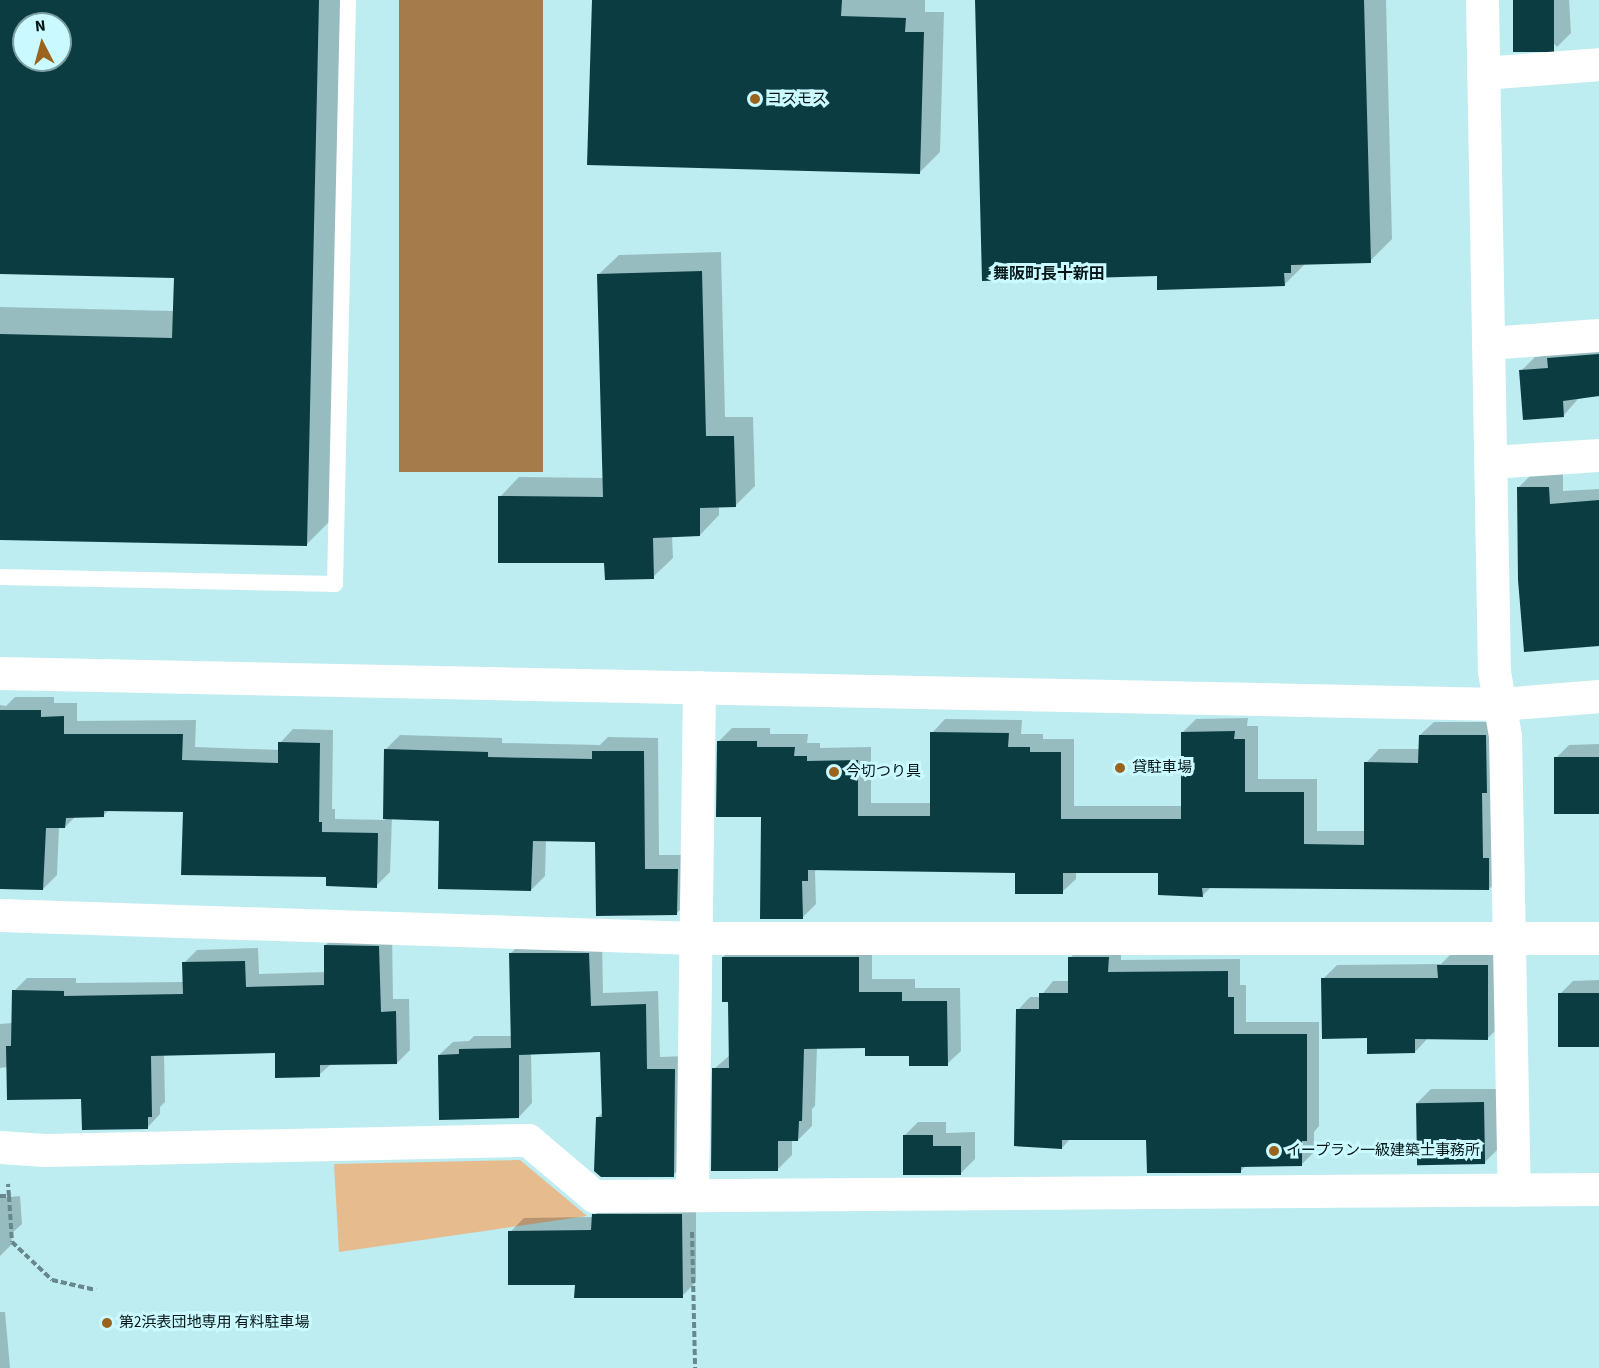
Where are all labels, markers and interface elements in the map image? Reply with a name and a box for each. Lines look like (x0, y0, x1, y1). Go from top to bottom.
north arrow (12, 12, 72, 72)
text: N (34, 15, 47, 38)
place label: コスモス (767, 90, 827, 108)
marker: コスモス (748, 92, 762, 106)
district label: 舞阪町長十新田 (993, 264, 1105, 284)
place label: 貸駐車場 (1132, 759, 1192, 777)
marker: 貸駐車場 (1113, 761, 1127, 775)
place label: 今切つり具 (846, 763, 921, 781)
marker: 今切つり具 (827, 765, 841, 779)
place label: イープラン一級建築士事務所 (1286, 1142, 1481, 1160)
marker: イープラン一級建築士事務所 (1267, 1144, 1281, 1158)
place label: 第2浜表団地専用 有料駐車場 (119, 1314, 309, 1332)
marker: 第2浜表団地専用 有料駐車場 (100, 1316, 114, 1330)

